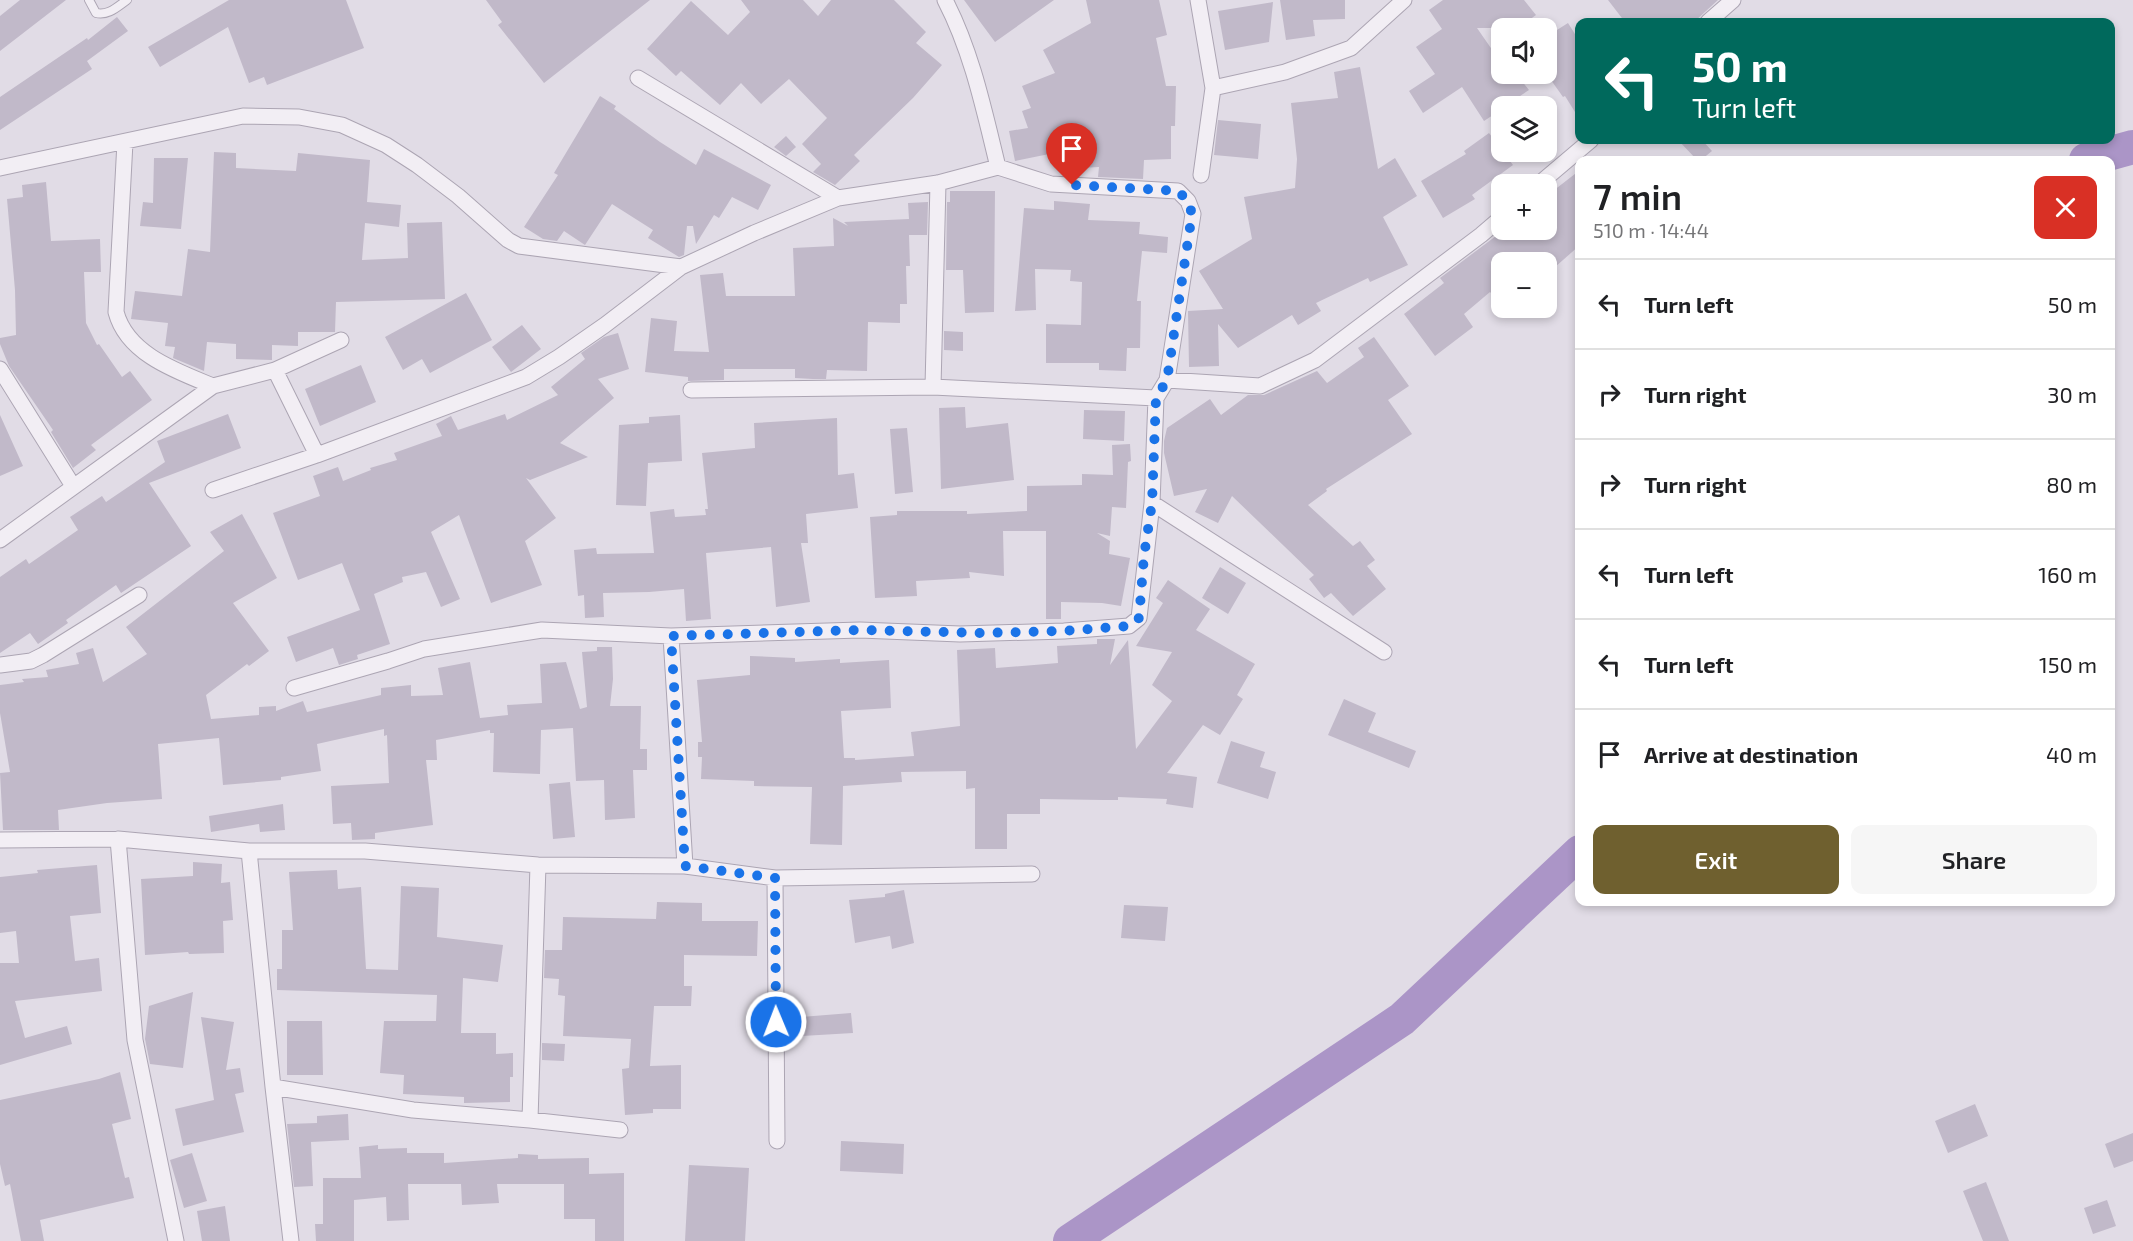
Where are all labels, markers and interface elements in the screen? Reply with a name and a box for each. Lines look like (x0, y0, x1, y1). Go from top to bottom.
map controls (1491, 18, 1557, 318)
button: sound (1491, 18, 1557, 84)
text: 50 m (1692, 40, 1788, 90)
icon: left (1593, 42, 1671, 120)
text: Turn left (1692, 91, 1796, 123)
button: layers (1491, 96, 1557, 162)
pin (1046, 123, 1097, 185)
icon: arrive (1055, 132, 1088, 165)
button: + (1491, 174, 1557, 240)
text: 7 min (1593, 174, 1682, 217)
button: close (2034, 176, 2097, 239)
text: 510 m · 14:44 (1593, 218, 1709, 242)
button: − (1491, 252, 1557, 318)
icon: left (1593, 288, 1626, 321)
text: Turn left (1644, 291, 1733, 317)
text: 50 m (2048, 291, 2097, 317)
icon: right (1593, 378, 1626, 411)
text: Turn right (1644, 381, 1746, 407)
text: 30 m (2047, 381, 2097, 407)
icon: right (1593, 468, 1626, 501)
text: Turn right (1644, 471, 1746, 497)
text: 80 m (2046, 471, 2097, 497)
icon: left (1593, 558, 1626, 591)
text: Turn left (1644, 561, 1733, 587)
text: 160 m (2038, 561, 2097, 587)
icon: left (1593, 648, 1626, 681)
text: Turn left (1644, 651, 1733, 677)
text: 150 m (2039, 651, 2097, 677)
icon: arrive (1593, 738, 1626, 771)
text: Arrive at destination (1644, 741, 1858, 767)
text: 40 m (2046, 741, 2097, 767)
button: Exit (1593, 825, 1839, 894)
button: Share (1851, 825, 2097, 894)
position arrow (744, 990, 808, 1054)

